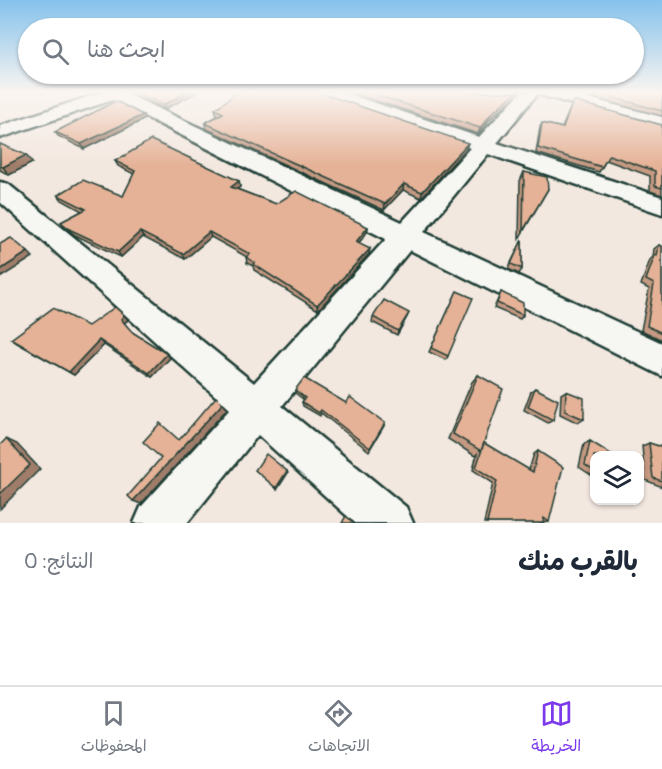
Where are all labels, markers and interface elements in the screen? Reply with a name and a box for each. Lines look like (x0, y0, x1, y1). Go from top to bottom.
search box (18, 18, 644, 84)
icon: search (39, 35, 72, 68)
text: ابحث هنا (87, 36, 165, 64)
map controls (590, 451, 644, 505)
button: layers (590, 451, 644, 505)
text: بالقرب منك (518, 546, 638, 578)
text: النتائج: 0 (24, 549, 94, 574)
tab: المحفوظات (81, 697, 147, 760)
tab: الاتجاهات (308, 697, 370, 760)
tab: الخريطة (531, 697, 581, 760)

